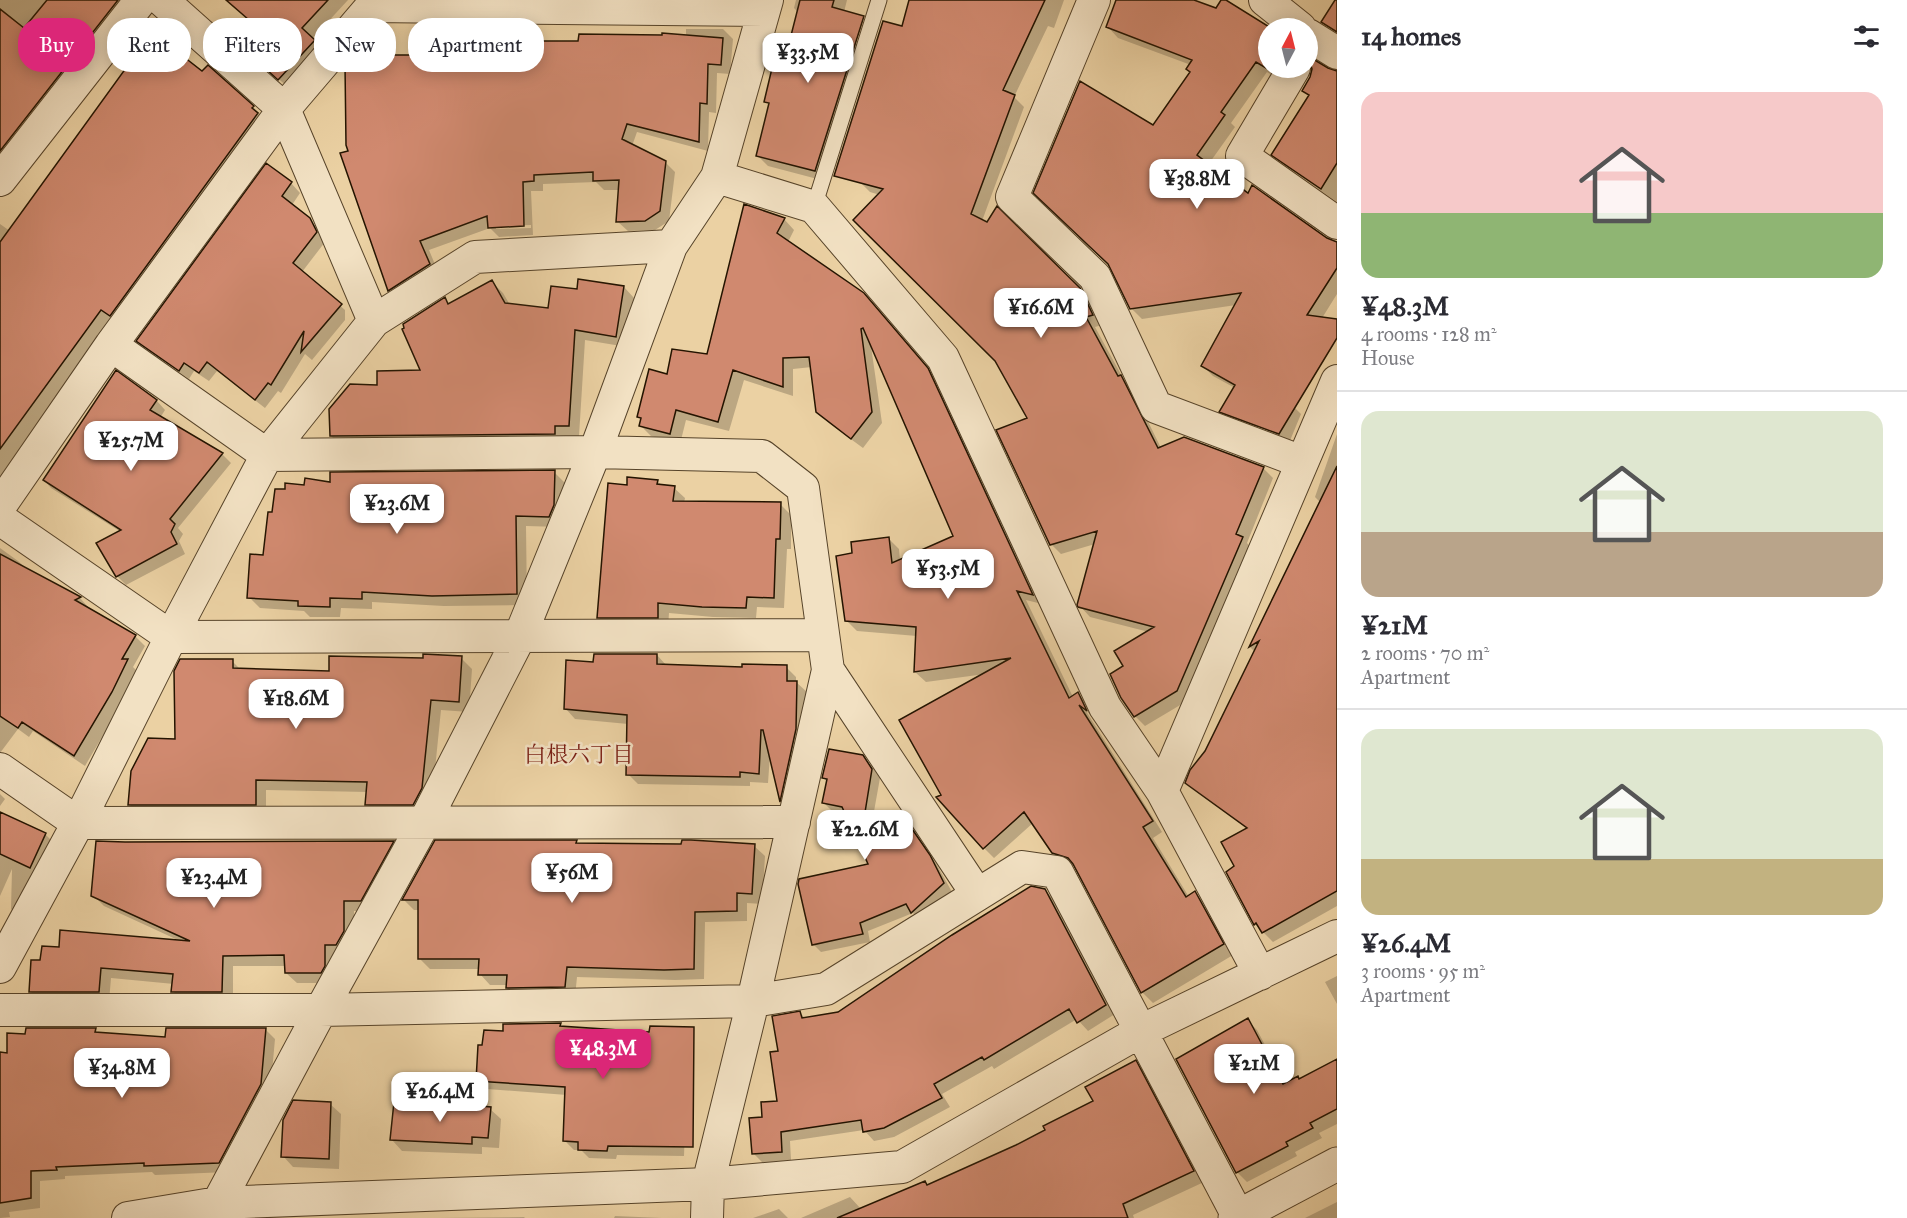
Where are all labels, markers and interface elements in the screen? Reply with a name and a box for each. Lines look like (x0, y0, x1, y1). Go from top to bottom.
chip: Buy (18, 18, 95, 72)
chip: Rent (107, 18, 191, 72)
chip: Filters (203, 18, 302, 72)
chip: New (314, 18, 396, 72)
chip: Apartment (408, 18, 544, 72)
north arrow (1258, 18, 1318, 78)
map controls (1258, 18, 1318, 78)
text: 14 homes (1361, 20, 1461, 52)
icon: filters (1850, 20, 1883, 53)
pin: ¥33.5M (759, 33, 857, 84)
text: ¥33.5M (777, 40, 839, 64)
icon: home (1568, 131, 1676, 239)
pin: ¥38.8M (1148, 159, 1246, 210)
text: ¥38.8M (1163, 166, 1231, 190)
pin: ¥16.6M (992, 288, 1090, 339)
text: ¥48.3M (1361, 290, 1449, 322)
text: ¥16.6M (1008, 295, 1074, 319)
text: 4 rooms · 128 m² (1361, 322, 1497, 346)
text: House (1361, 346, 1415, 370)
pin: ¥25.7M (82, 421, 180, 472)
text: ¥25.7M (98, 428, 164, 452)
icon: home (1568, 450, 1676, 558)
pin: ¥23.6M (348, 484, 446, 535)
text: ¥23.6M (364, 491, 430, 515)
pin: ¥53.5M (899, 549, 997, 600)
text: ¥53.5M (916, 556, 980, 580)
text: ¥21M (1361, 609, 1428, 641)
text: 2 rooms · 70 m² (1361, 641, 1489, 665)
text: Apartment (1361, 665, 1450, 689)
pin: ¥18.6M (247, 679, 345, 730)
text: ¥18.6M (263, 686, 329, 710)
district label: 白根六丁目 (524, 741, 634, 768)
icon: home (1568, 768, 1676, 876)
pin: ¥22.6M (816, 810, 914, 861)
text: ¥22.6M (831, 817, 899, 841)
pin: ¥56M (536, 853, 608, 904)
pin: ¥23.4M (165, 858, 263, 909)
text: ¥56M (545, 860, 599, 884)
text: ¥23.4M (180, 865, 248, 889)
text: ¥26.4M (1361, 927, 1451, 959)
text: 3 rooms · 95 m² (1361, 959, 1485, 983)
text: Apartment (1361, 983, 1450, 1007)
pin: ¥48.3M (554, 1029, 652, 1080)
text: ¥48.3M (569, 1036, 637, 1060)
pin: ¥21M (1218, 1044, 1290, 1095)
pin: ¥34.8M (73, 1048, 171, 1099)
text: ¥21M (1228, 1051, 1280, 1075)
text: ¥34.8M (88, 1055, 156, 1079)
pin: ¥26.4M (391, 1072, 489, 1123)
text: ¥26.4M (405, 1079, 475, 1103)

